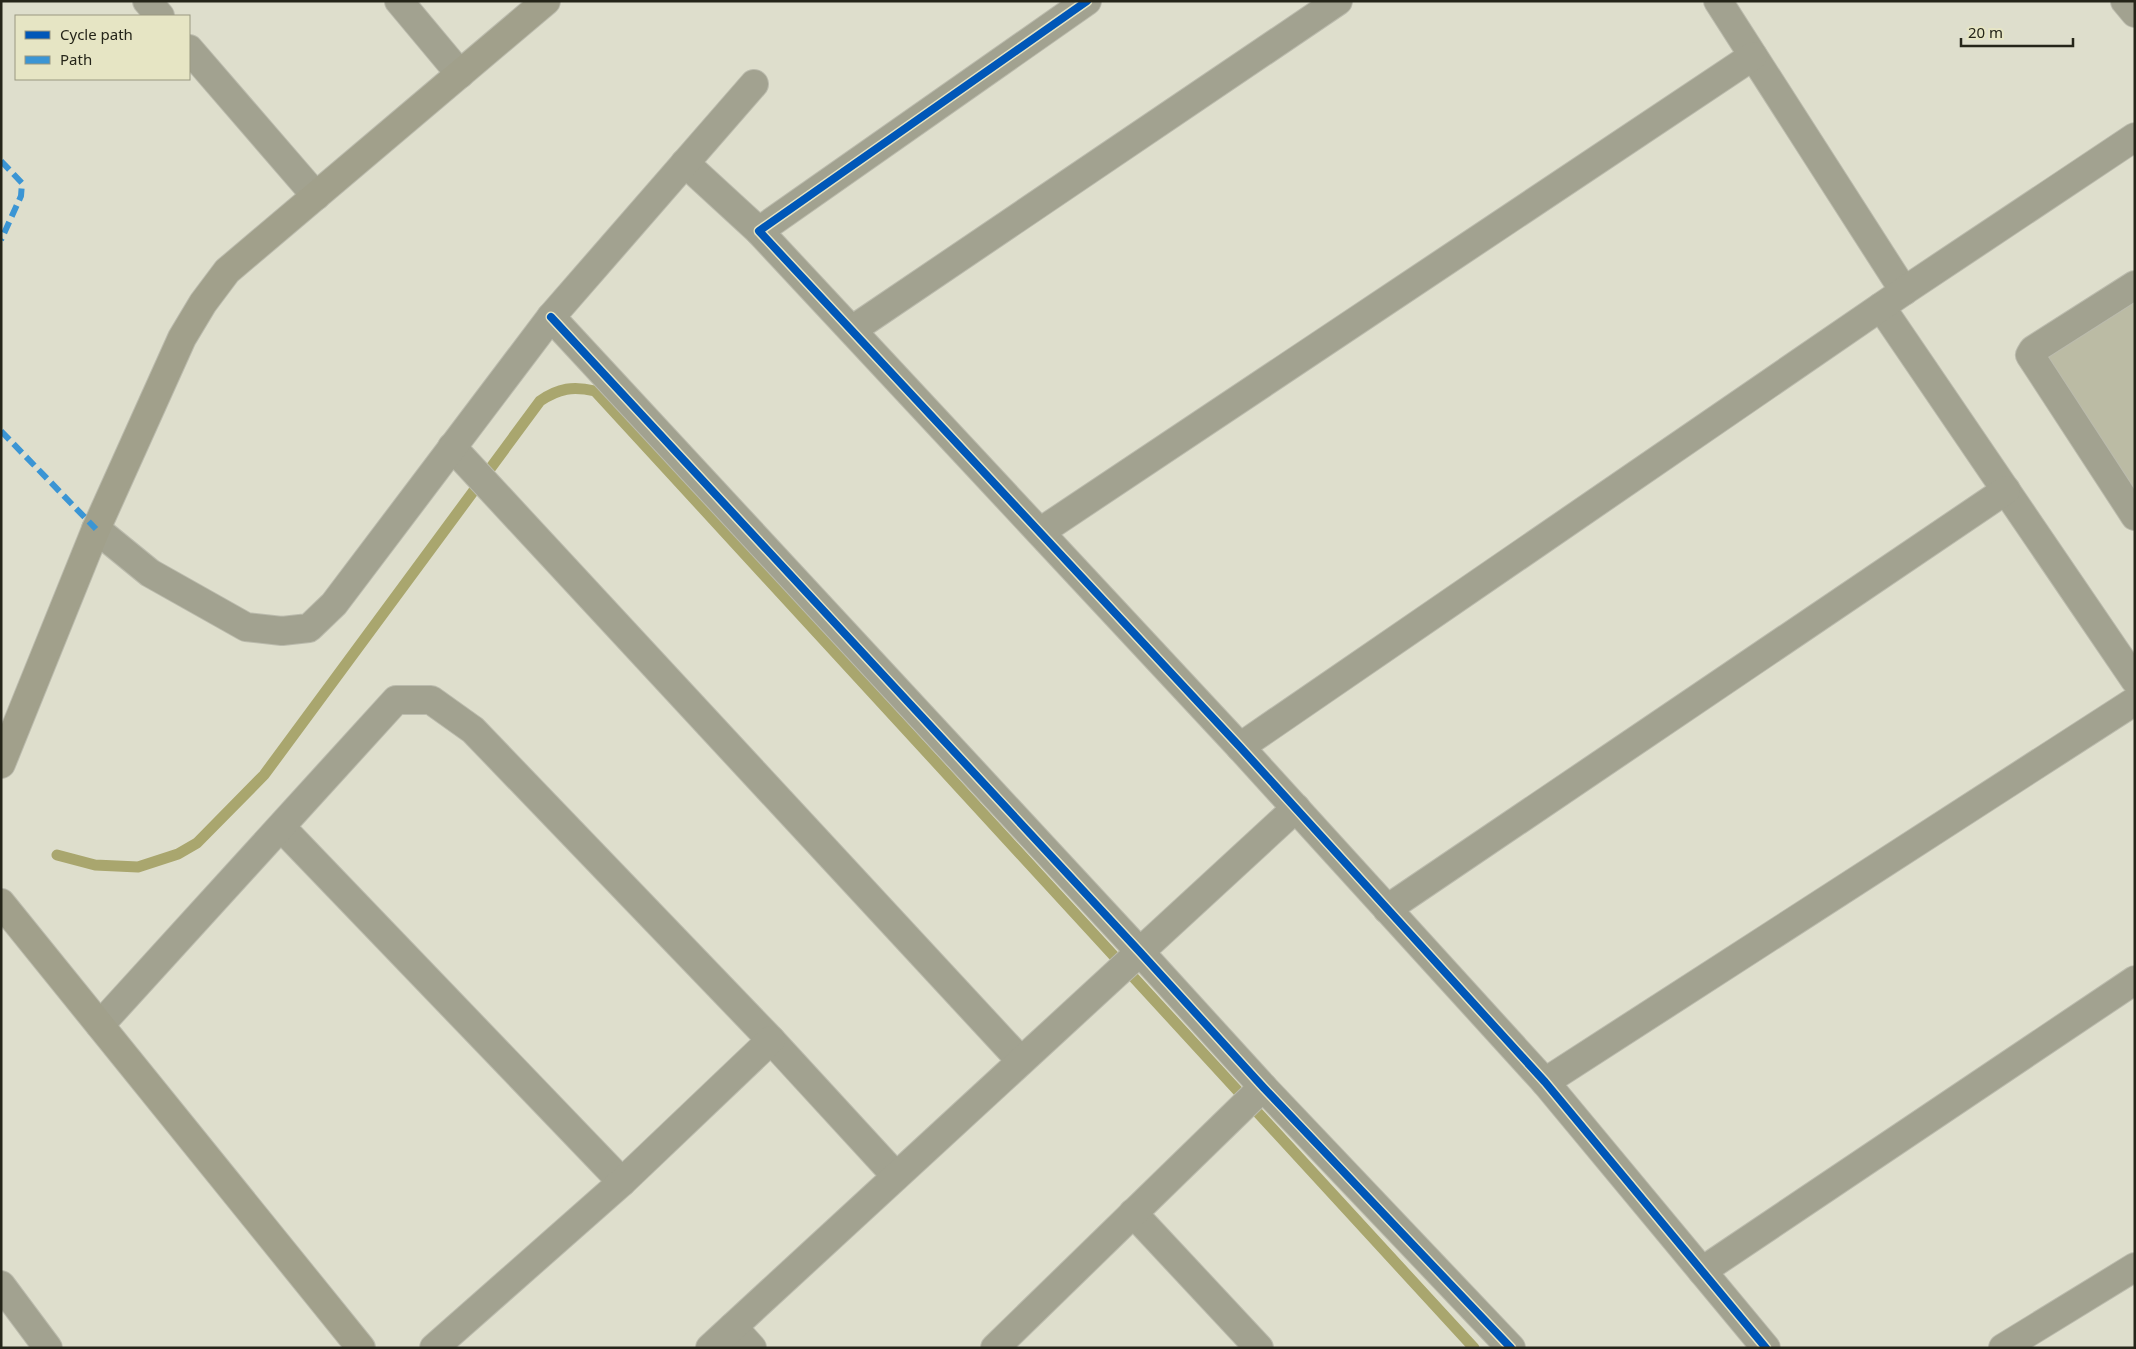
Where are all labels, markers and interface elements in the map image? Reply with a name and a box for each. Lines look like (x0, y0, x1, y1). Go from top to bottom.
legend (15, 15, 190, 80)
scale bar (1961, 15, 2074, 47)
text: 20 m (1968, 22, 2003, 42)
text: Cycle path (60, 24, 133, 44)
text: Path (60, 49, 92, 69)

